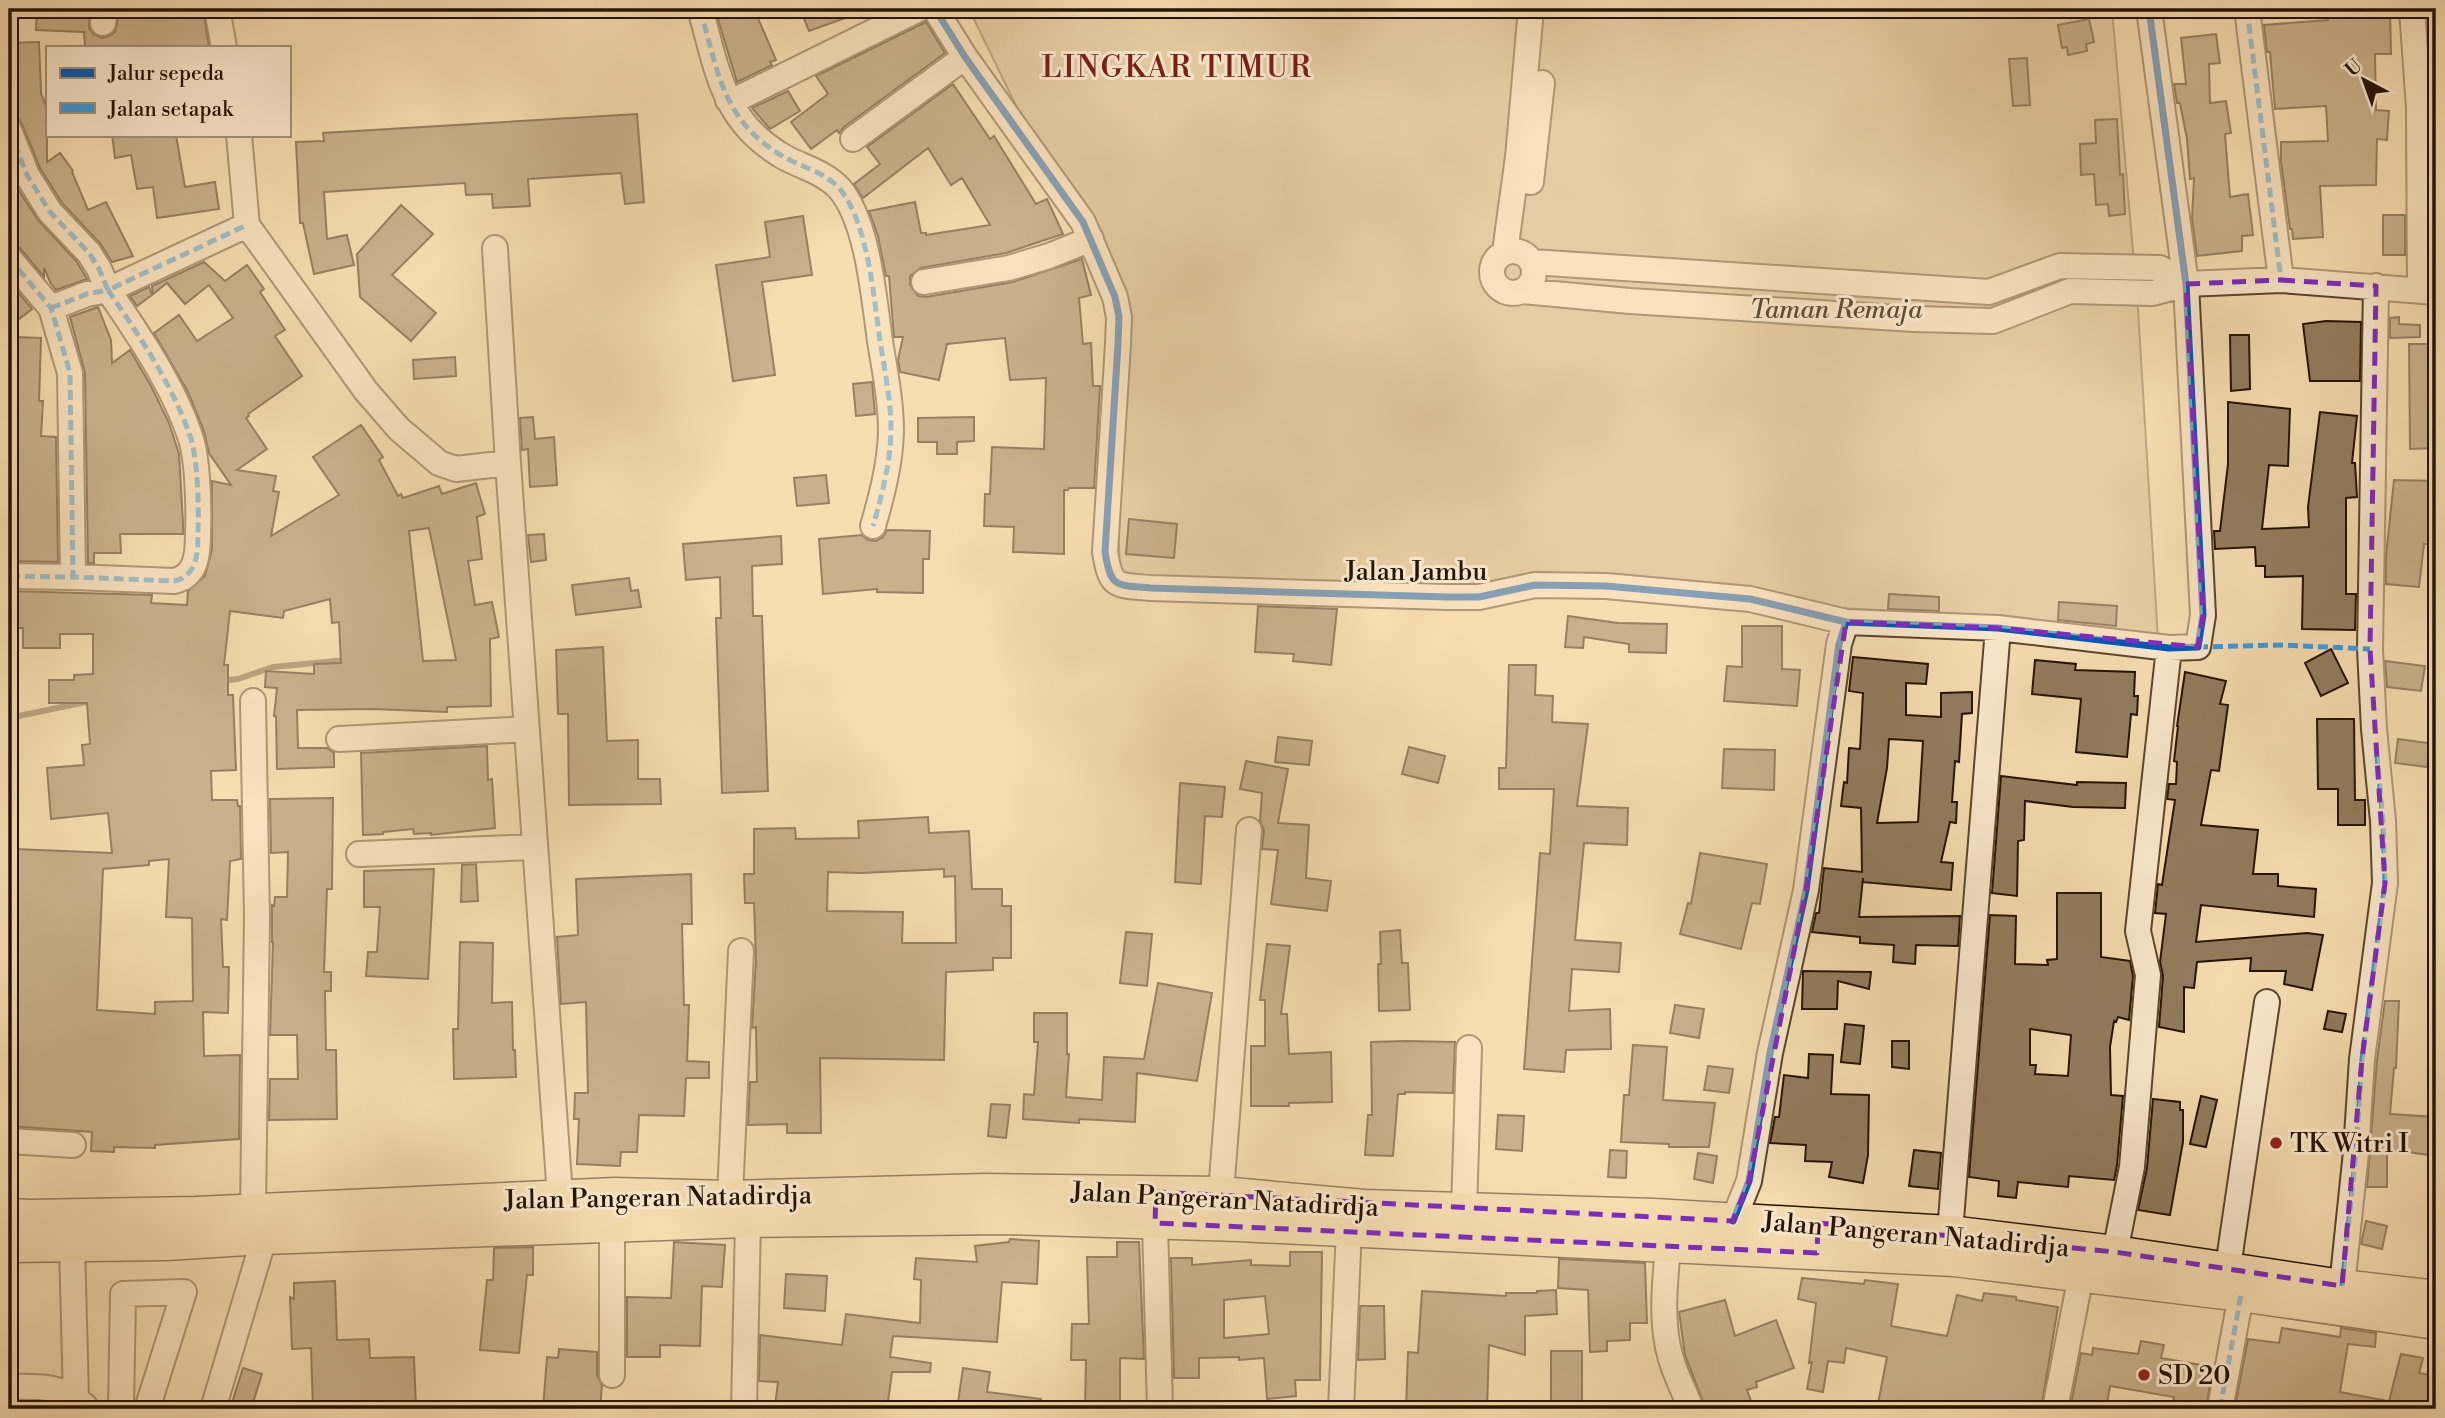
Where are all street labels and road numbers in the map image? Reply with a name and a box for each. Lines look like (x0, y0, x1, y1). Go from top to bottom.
street label: Jalan Jambu (1344, 556, 1487, 588)
street label: Jalan Pangeran Natadirdja (1069, 1176, 1380, 1224)
street label: Jalan Pangeran Natadirdja (503, 1179, 813, 1217)
street label: Jalan Pangeran Natadirdja (1760, 1206, 2072, 1264)

